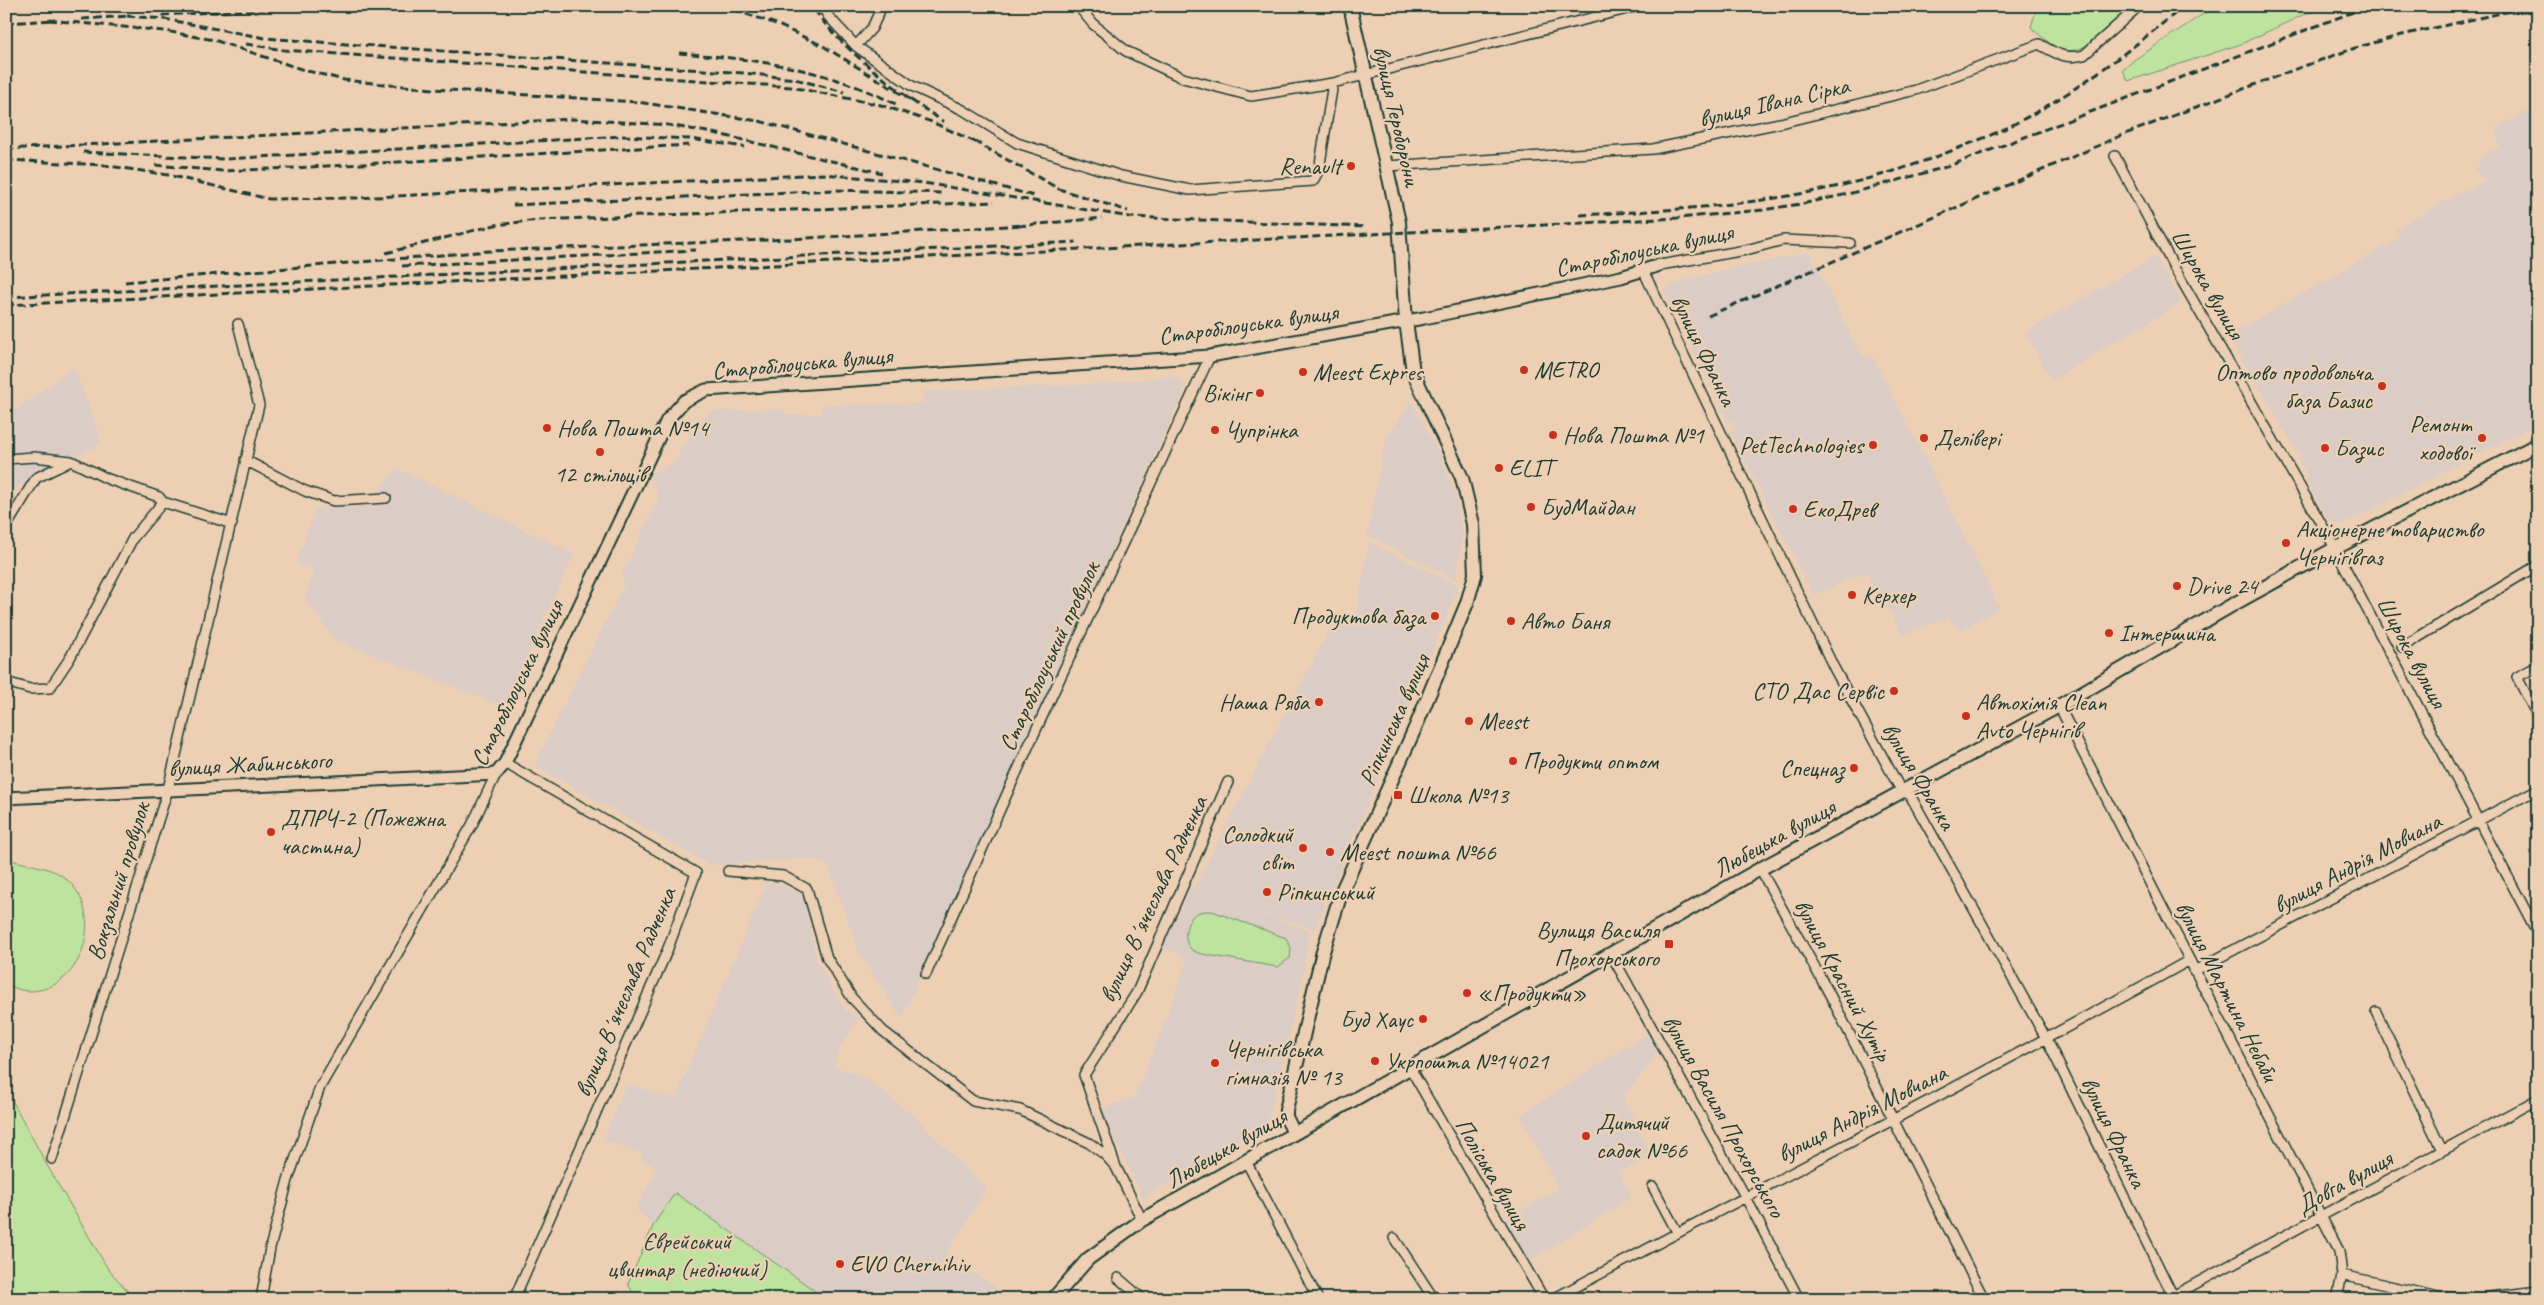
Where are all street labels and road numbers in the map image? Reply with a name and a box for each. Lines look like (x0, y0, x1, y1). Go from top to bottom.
street label: вулиця Тероборони (1366, 43, 1428, 191)
street label: вулиця Івана Сірка (1696, 70, 1854, 134)
street label: Старобілоуська вулиця (1553, 216, 1737, 283)
street label: Широка вулиця (2164, 224, 2252, 346)
street label: вулиця Франка (1664, 290, 1744, 412)
street label: Старобілоуська вулиця (1156, 296, 1341, 351)
street label: Старобілоуська вулиця (711, 340, 895, 386)
street label: Старобілоуський провулок (992, 554, 1107, 756)
street label: Широка вулиця (2370, 591, 2455, 714)
street label: Старобілоуська вулиця (464, 594, 571, 771)
street label: Ріпкинська вулиця (1352, 648, 1437, 790)
street label: вулиця Франка (1875, 717, 1963, 836)
street label: вулиця Жабинського (168, 745, 334, 783)
street label: вулиця Вʼячеслава Радченка (1092, 790, 1215, 1007)
street label: Любецька вулиця (1708, 791, 1842, 884)
street label: Вокзальний провулок (80, 796, 157, 964)
street label: вулиця Андрія Мовчана (2268, 805, 2448, 920)
street label: вулиця Вʼячеслава Радченка (567, 881, 683, 1101)
street label: вулиця Красний Хутір (1788, 894, 1899, 1067)
street label: вулиця Мартина Небаби (2169, 896, 2286, 1088)
street label: вулиця Василя Прохорського (1656, 1010, 1793, 1224)
street label: вулиця Андрія Мовчана (1772, 1057, 1953, 1169)
street label: вулиця Франка (2074, 1072, 2154, 1194)
street label: Любецька вулиця (1160, 1100, 1293, 1195)
street label: Поліська вулиця (1449, 1112, 1538, 1237)
street label: Довга вулиця (2291, 1143, 2398, 1221)

